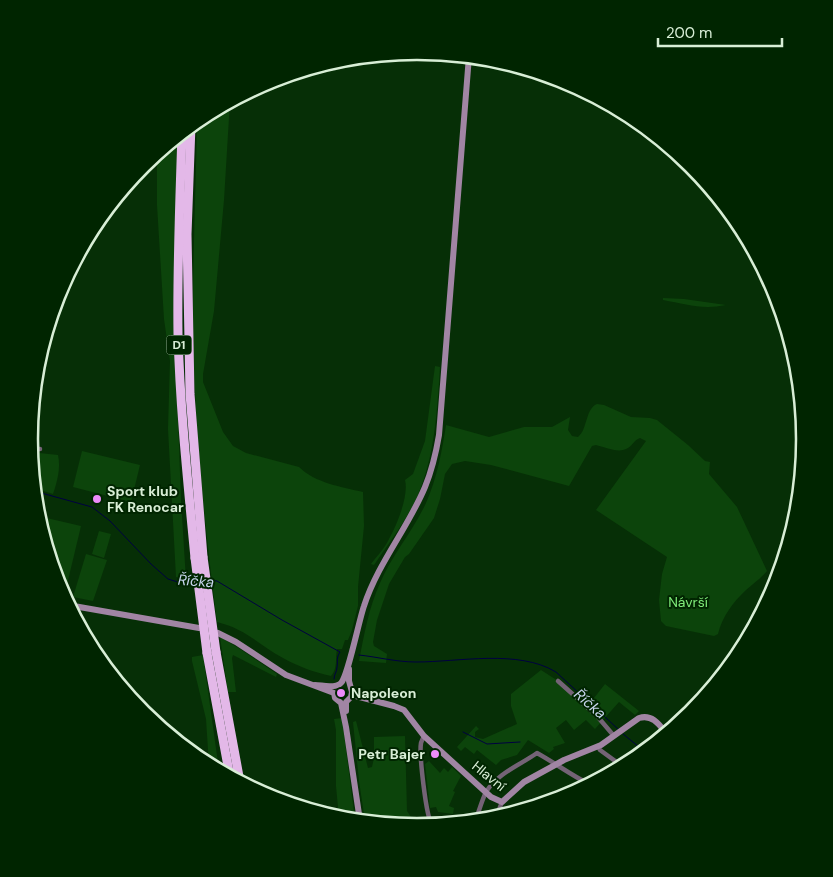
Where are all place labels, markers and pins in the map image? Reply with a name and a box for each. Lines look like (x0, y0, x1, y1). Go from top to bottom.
place label: Sport klub FK Renocar (107, 482, 184, 516)
marker: Sport klub FK Renocar (91, 493, 103, 505)
place label: Napoleon (351, 684, 416, 702)
marker: Napoleon (335, 687, 347, 699)
place label: Petr Bajer (358, 745, 425, 763)
marker: Petr Bajer (429, 748, 441, 760)

